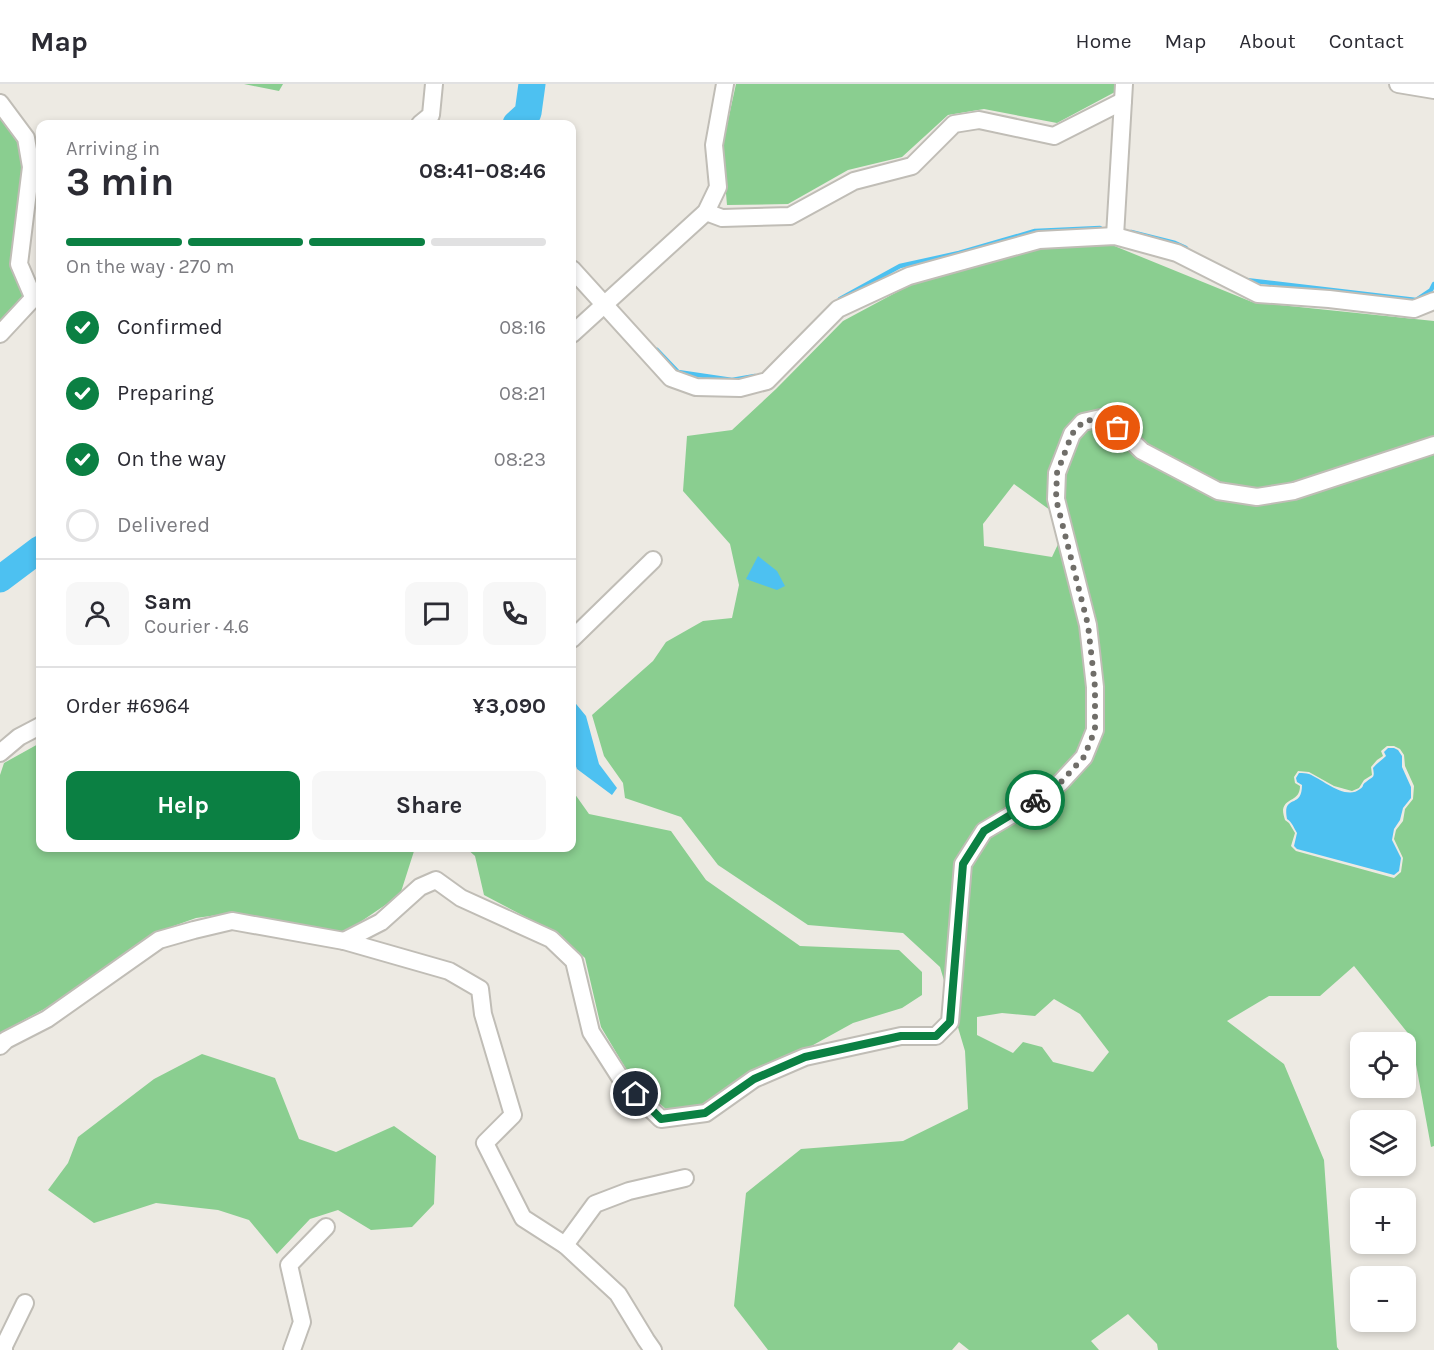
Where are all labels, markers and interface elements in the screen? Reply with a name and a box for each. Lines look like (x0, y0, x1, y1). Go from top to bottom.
text: Map (30, 25, 88, 58)
text: Home (1076, 29, 1132, 53)
text: Map (1165, 29, 1206, 53)
text: About (1239, 29, 1296, 53)
text: Contact (1329, 29, 1404, 53)
text: Arriving in (66, 137, 160, 160)
text: 08:41–08:46 (419, 158, 546, 184)
text: 3 min (66, 159, 174, 205)
text: On the way · 270 m (66, 255, 235, 278)
icon: check (66, 311, 99, 344)
text: Confirmed (117, 314, 223, 340)
text: 08:16 (499, 316, 546, 339)
icon: check (66, 377, 99, 410)
text: Preparing (117, 380, 214, 406)
text: 08:21 (499, 382, 546, 405)
pin (1092, 402, 1143, 453)
icon: bag (1101, 411, 1134, 444)
icon: check (66, 443, 99, 476)
text: On the way (117, 446, 226, 472)
text: 08:23 (494, 448, 546, 471)
text: Delivered (117, 512, 210, 538)
button: person (66, 582, 129, 645)
button: chat (405, 582, 468, 645)
button: phone (483, 582, 546, 645)
text: Sam (144, 589, 192, 615)
text: Courier · 4.6 (144, 615, 249, 638)
text: Order #6964 (66, 693, 190, 719)
text: ¥3,090 (473, 693, 546, 719)
courier (1005, 770, 1065, 830)
button: Help (66, 771, 300, 840)
button: Share (312, 771, 546, 840)
icon: bike (1019, 784, 1052, 817)
map controls (1350, 1032, 1416, 1332)
button: locate (1350, 1032, 1416, 1098)
pin (610, 1068, 661, 1119)
icon: home (619, 1077, 652, 1110)
button: layers (1350, 1110, 1416, 1176)
button: + (1350, 1188, 1416, 1254)
button: − (1350, 1266, 1416, 1332)

